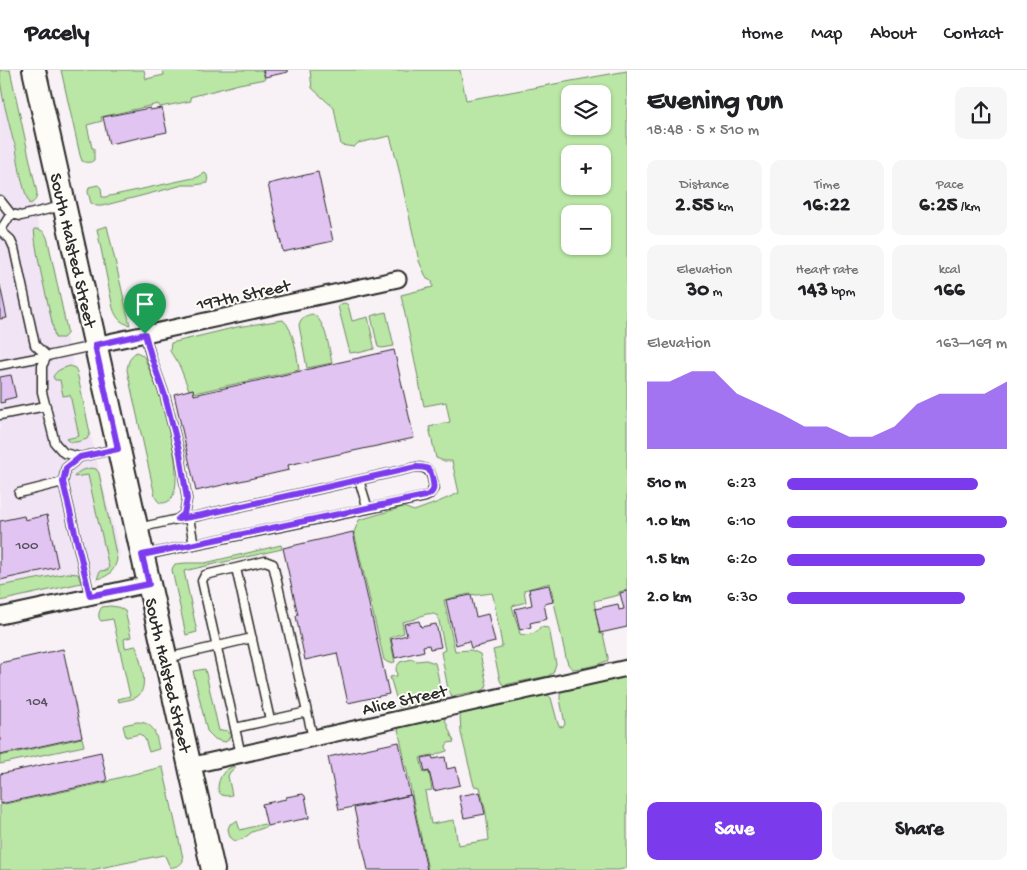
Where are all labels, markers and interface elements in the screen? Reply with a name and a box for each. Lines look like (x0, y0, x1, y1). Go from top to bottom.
text: Pacely (25, 20, 89, 49)
text: Home (741, 24, 783, 45)
text: Map (811, 24, 842, 45)
text: About (870, 24, 916, 45)
text: Contact (944, 24, 1002, 45)
map controls (561, 85, 611, 255)
button: layers (561, 85, 611, 135)
text: Evening run (647, 86, 783, 119)
button: share (955, 87, 1007, 139)
text: 18:48 · 5 × 510 m (647, 122, 759, 141)
button: + (561, 145, 611, 195)
street label: South Halsted Street (44, 171, 100, 331)
text: Distance (680, 177, 729, 194)
text: Time (814, 177, 840, 194)
text: Pace (936, 177, 963, 194)
text: 2.55 (675, 194, 714, 219)
text: 16:22 (804, 194, 850, 219)
text: 6:25 (919, 194, 958, 219)
text: km (714, 199, 734, 216)
text: /km (958, 199, 980, 216)
button: − (561, 205, 611, 255)
text: Elevation (677, 262, 732, 279)
text: Heart rate (796, 262, 858, 279)
text: kcal (939, 262, 961, 279)
street label: 197th Street (194, 276, 294, 317)
text: 30 (686, 279, 709, 304)
text: 143 (799, 279, 828, 304)
text: 166 (935, 279, 965, 304)
pin (124, 283, 166, 334)
text: m (709, 284, 722, 301)
text: bpm (828, 284, 855, 301)
icon: arrive (131, 290, 159, 318)
text: Elevation (647, 335, 711, 354)
text: 163–169 m (937, 335, 1007, 354)
text: 510 m (647, 475, 686, 494)
text: 6:23 (727, 475, 756, 494)
text: 1.0 km (647, 513, 690, 532)
text: 6:10 (727, 513, 756, 532)
house number: 100 (14, 537, 39, 555)
text: 1.5 km (647, 551, 689, 570)
text: 6:20 (727, 551, 757, 570)
text: 2.0 km (647, 589, 691, 608)
text: 6:30 (727, 589, 758, 608)
street label: South Halsted Street (139, 596, 195, 756)
street label: Alice Street (360, 681, 451, 721)
house number: 104 (25, 693, 48, 711)
button: Save (647, 802, 822, 860)
button: Share (832, 802, 1007, 860)

